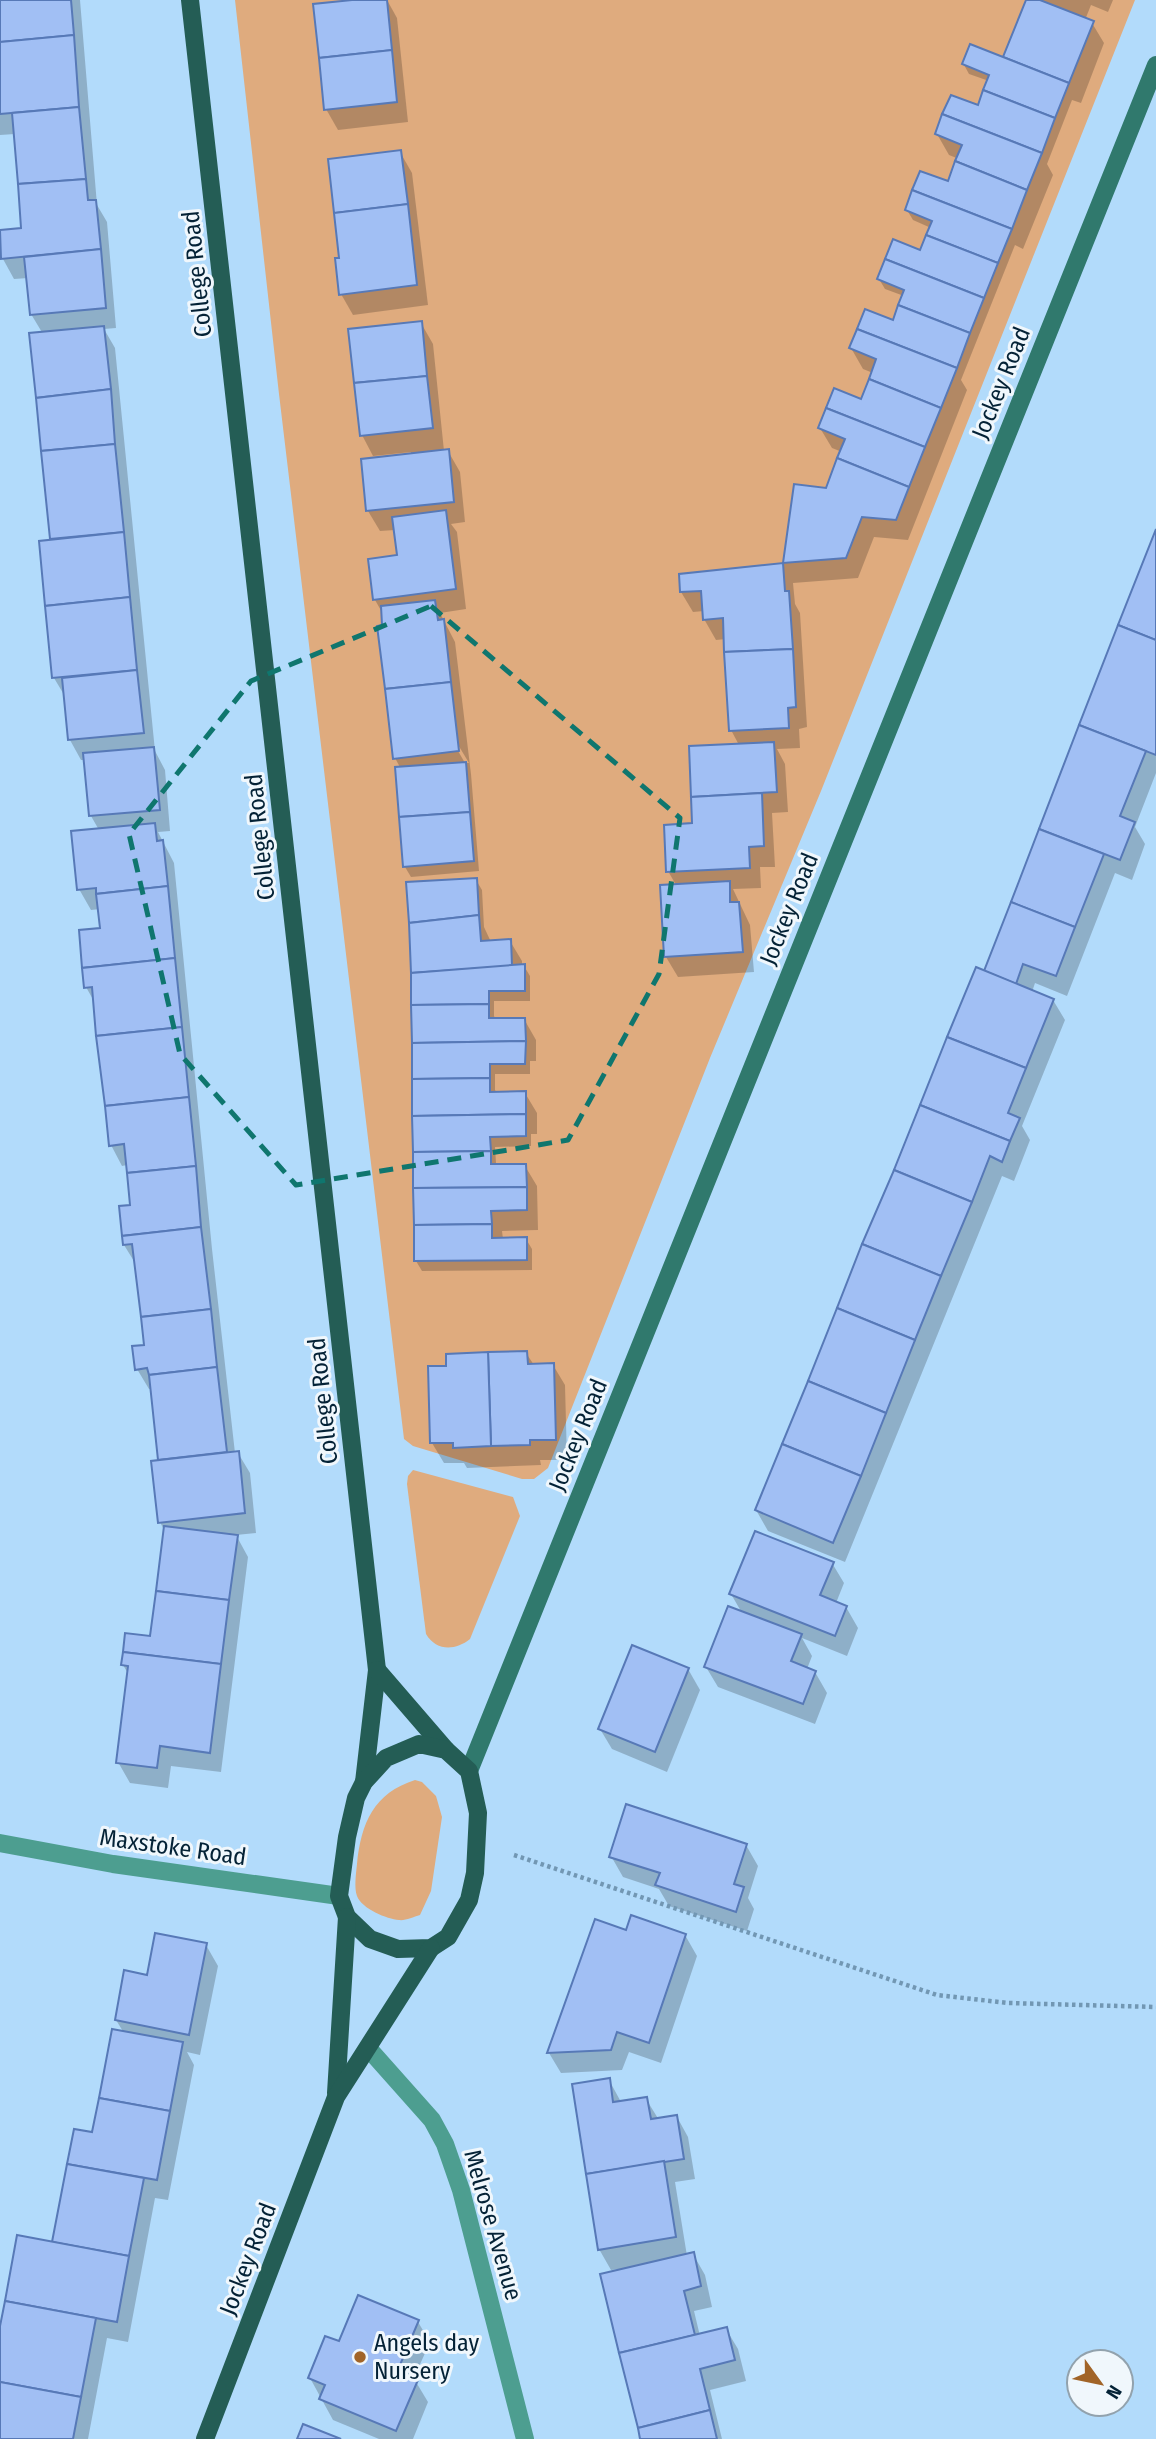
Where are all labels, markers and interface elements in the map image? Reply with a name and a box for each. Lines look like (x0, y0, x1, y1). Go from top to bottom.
street label: College Road (176, 209, 218, 339)
street label: Jockey Road (966, 323, 1036, 443)
street label: College Road (239, 772, 281, 902)
street label: Jockey Road (754, 849, 824, 969)
street label: College Road (302, 1336, 344, 1466)
street label: Jockey Road (543, 1375, 613, 1495)
street label: Maxstoke Road (98, 1823, 248, 1871)
street label: Melrose Avenue (458, 2146, 528, 2304)
street label: Jockey Road (214, 2199, 282, 2319)
place label: Angels day Nursery (374, 2329, 480, 2385)
north arrow (1065, 2348, 1135, 2418)
marker: Angels day Nursery (352, 2349, 368, 2365)
text: N (1101, 2381, 1127, 2403)

